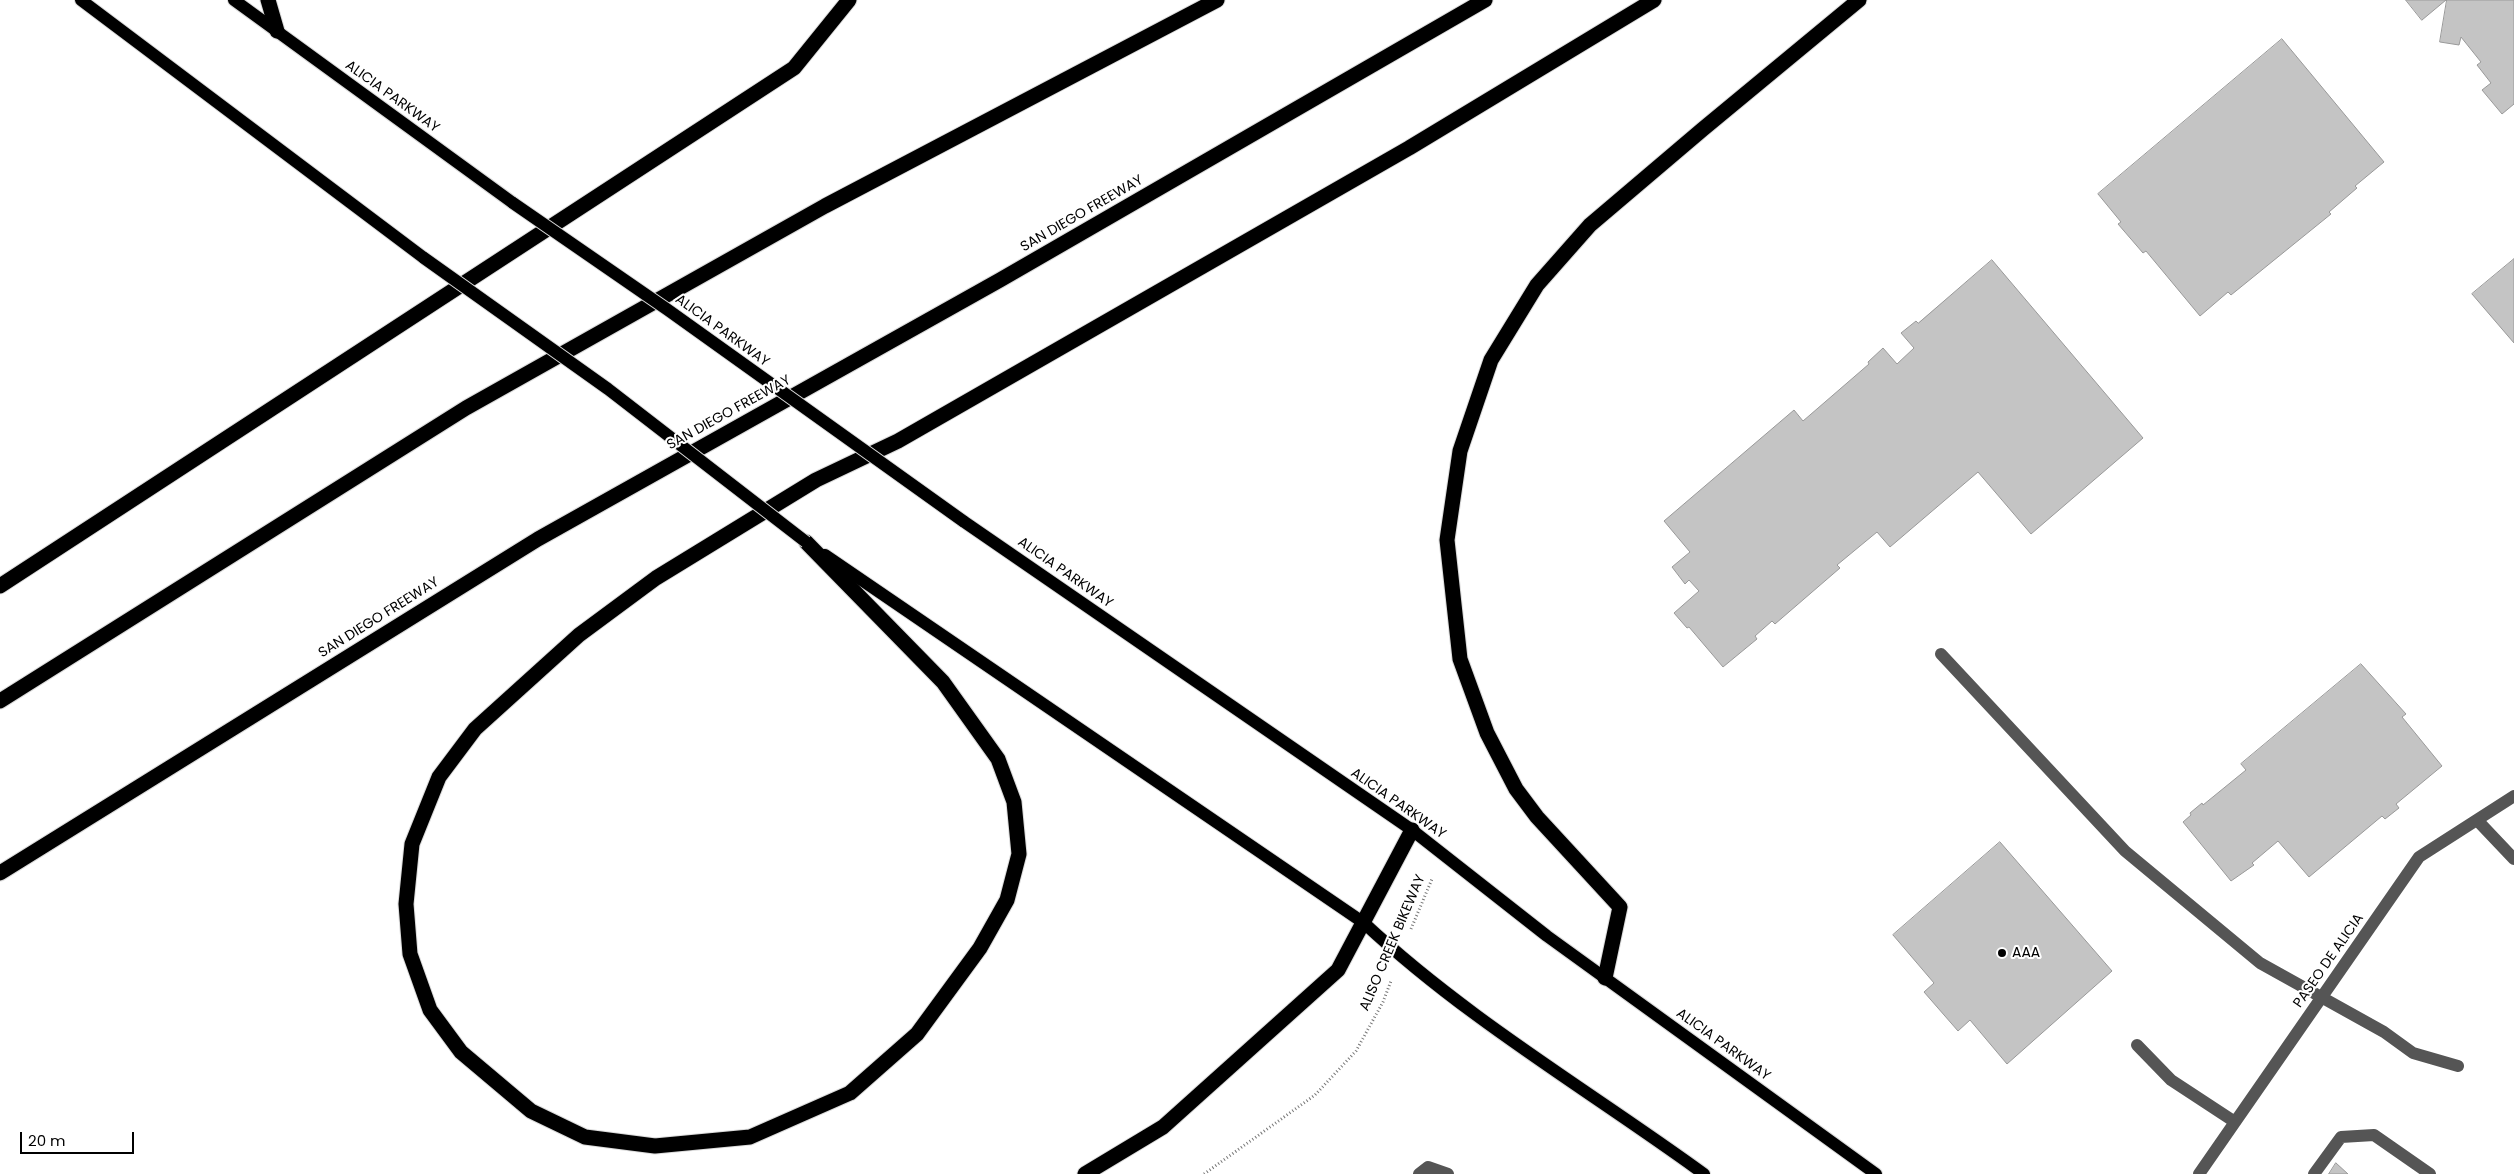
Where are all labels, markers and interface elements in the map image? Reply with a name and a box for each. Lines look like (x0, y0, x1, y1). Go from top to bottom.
street label: ALICIA PARKWAY (342, 57, 442, 137)
street label: SAN DIEGO FREEWAY (1018, 172, 1146, 256)
street label: ALICIA PARKWAY (672, 291, 772, 371)
street label: SAN DIEGO FREEWAY (664, 372, 794, 454)
street label: ALICIA PARKWAY (1014, 534, 1116, 612)
street label: SAN DIEGO FREEWAY (316, 574, 442, 662)
street label: ALICIA PARKWAY (1347, 765, 1449, 843)
street label: ALISO CREEK BIKEWAY (1357, 872, 1429, 1014)
street label: PASEO DE ALICIA (2290, 911, 2368, 1011)
place label: AAA (2012, 945, 2040, 961)
marker: AAA (1996, 947, 2008, 959)
street label: ALICIA PARKWAY (1673, 1005, 1773, 1085)
scale bar (22, 1122, 136, 1154)
text: 20 m (28, 1130, 66, 1151)

